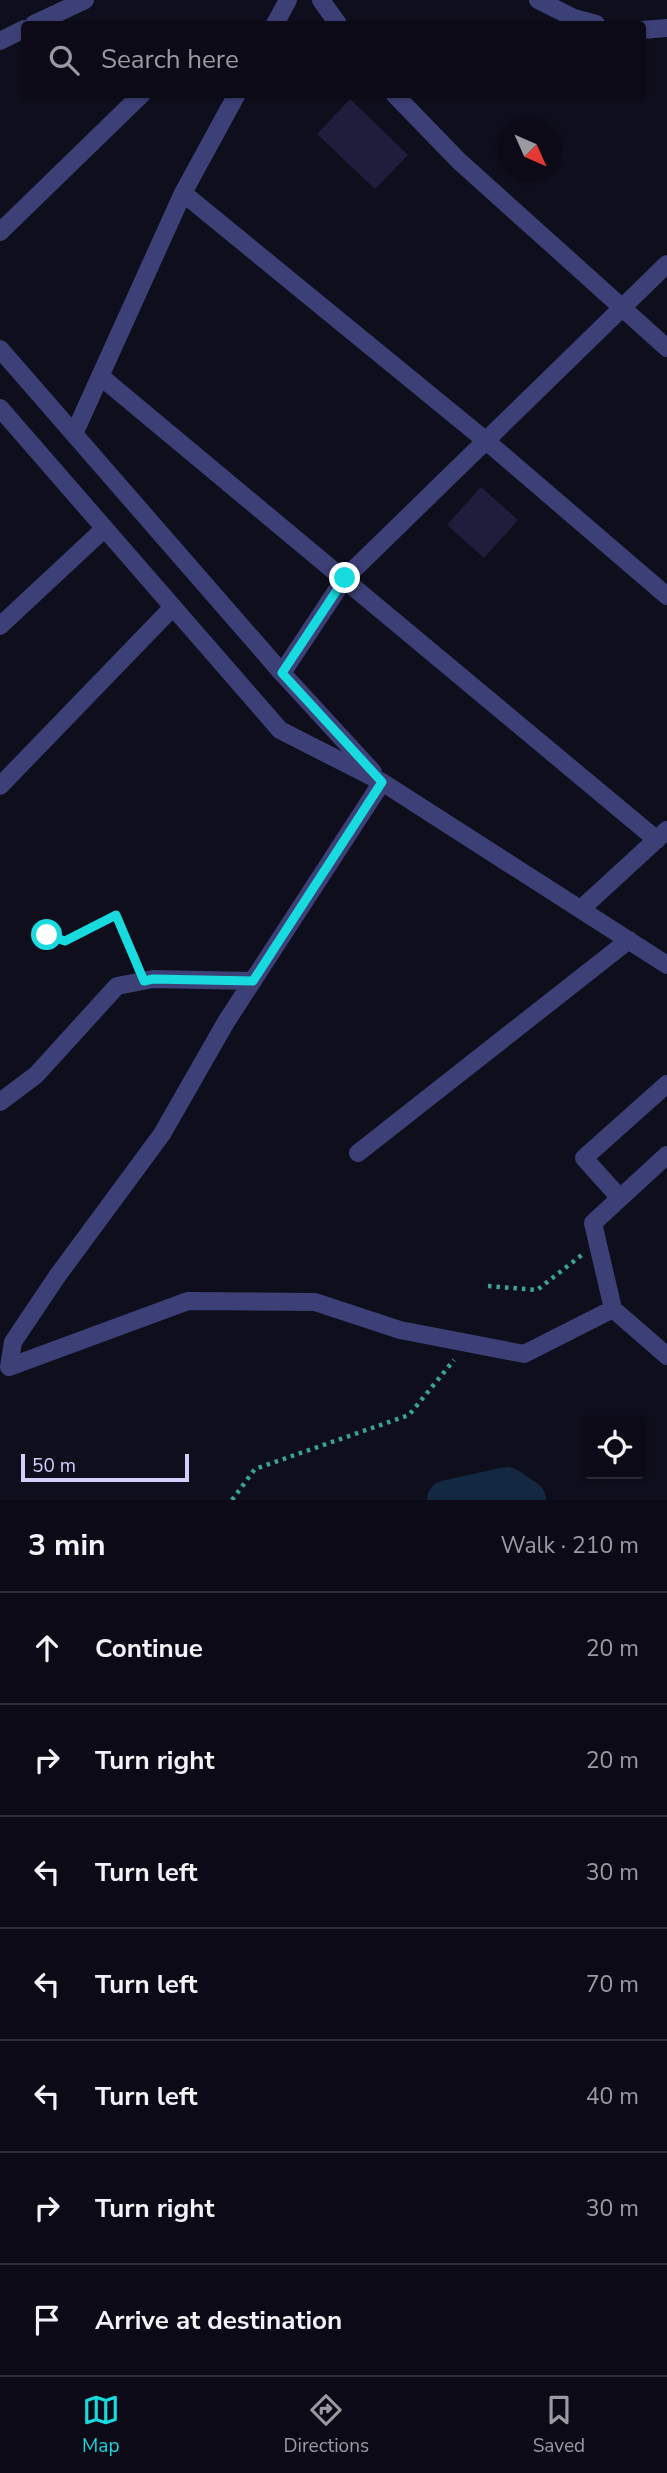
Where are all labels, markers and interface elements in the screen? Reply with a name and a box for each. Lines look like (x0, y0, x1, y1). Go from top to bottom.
search box (21, 21, 646, 98)
icon: search (45, 41, 83, 79)
text: Search here (101, 42, 239, 77)
north arrow (499, 119, 562, 182)
route end (329, 562, 360, 593)
route start (31, 919, 62, 950)
map controls (583, 1416, 646, 1479)
button: locate (583, 1416, 646, 1479)
scale bar (21, 1451, 189, 1483)
text: 50 m (32, 1453, 76, 1479)
text: 3 min (28, 1525, 106, 1566)
text: Walk · 210 m (500, 1530, 639, 1561)
icon: ahead (28, 1629, 66, 1667)
text: Continue (95, 1631, 203, 1666)
text: 20 m (586, 1633, 639, 1664)
icon: right (28, 1741, 66, 1779)
text: Turn right (95, 1743, 214, 1778)
text: 20 m (586, 1745, 639, 1776)
icon: left (28, 1853, 66, 1891)
text: Turn left (95, 1855, 198, 1890)
text: 30 m (586, 1857, 639, 1888)
icon: left (28, 1965, 66, 2003)
text: Turn left (95, 1967, 198, 2002)
text: 70 m (586, 1969, 639, 2000)
icon: left (28, 2077, 66, 2115)
text: Turn left (95, 2079, 198, 2114)
text: 40 m (586, 2081, 639, 2112)
icon: right (28, 2189, 66, 2227)
text: Turn right (95, 2191, 214, 2226)
text: 30 m (586, 2193, 639, 2224)
icon: arrive (28, 2301, 66, 2339)
text: Arrive at destination (95, 2303, 342, 2338)
tab: Map (82, 2391, 120, 2459)
tab: Directions (283, 2391, 369, 2459)
tab: Saved (533, 2391, 585, 2459)

